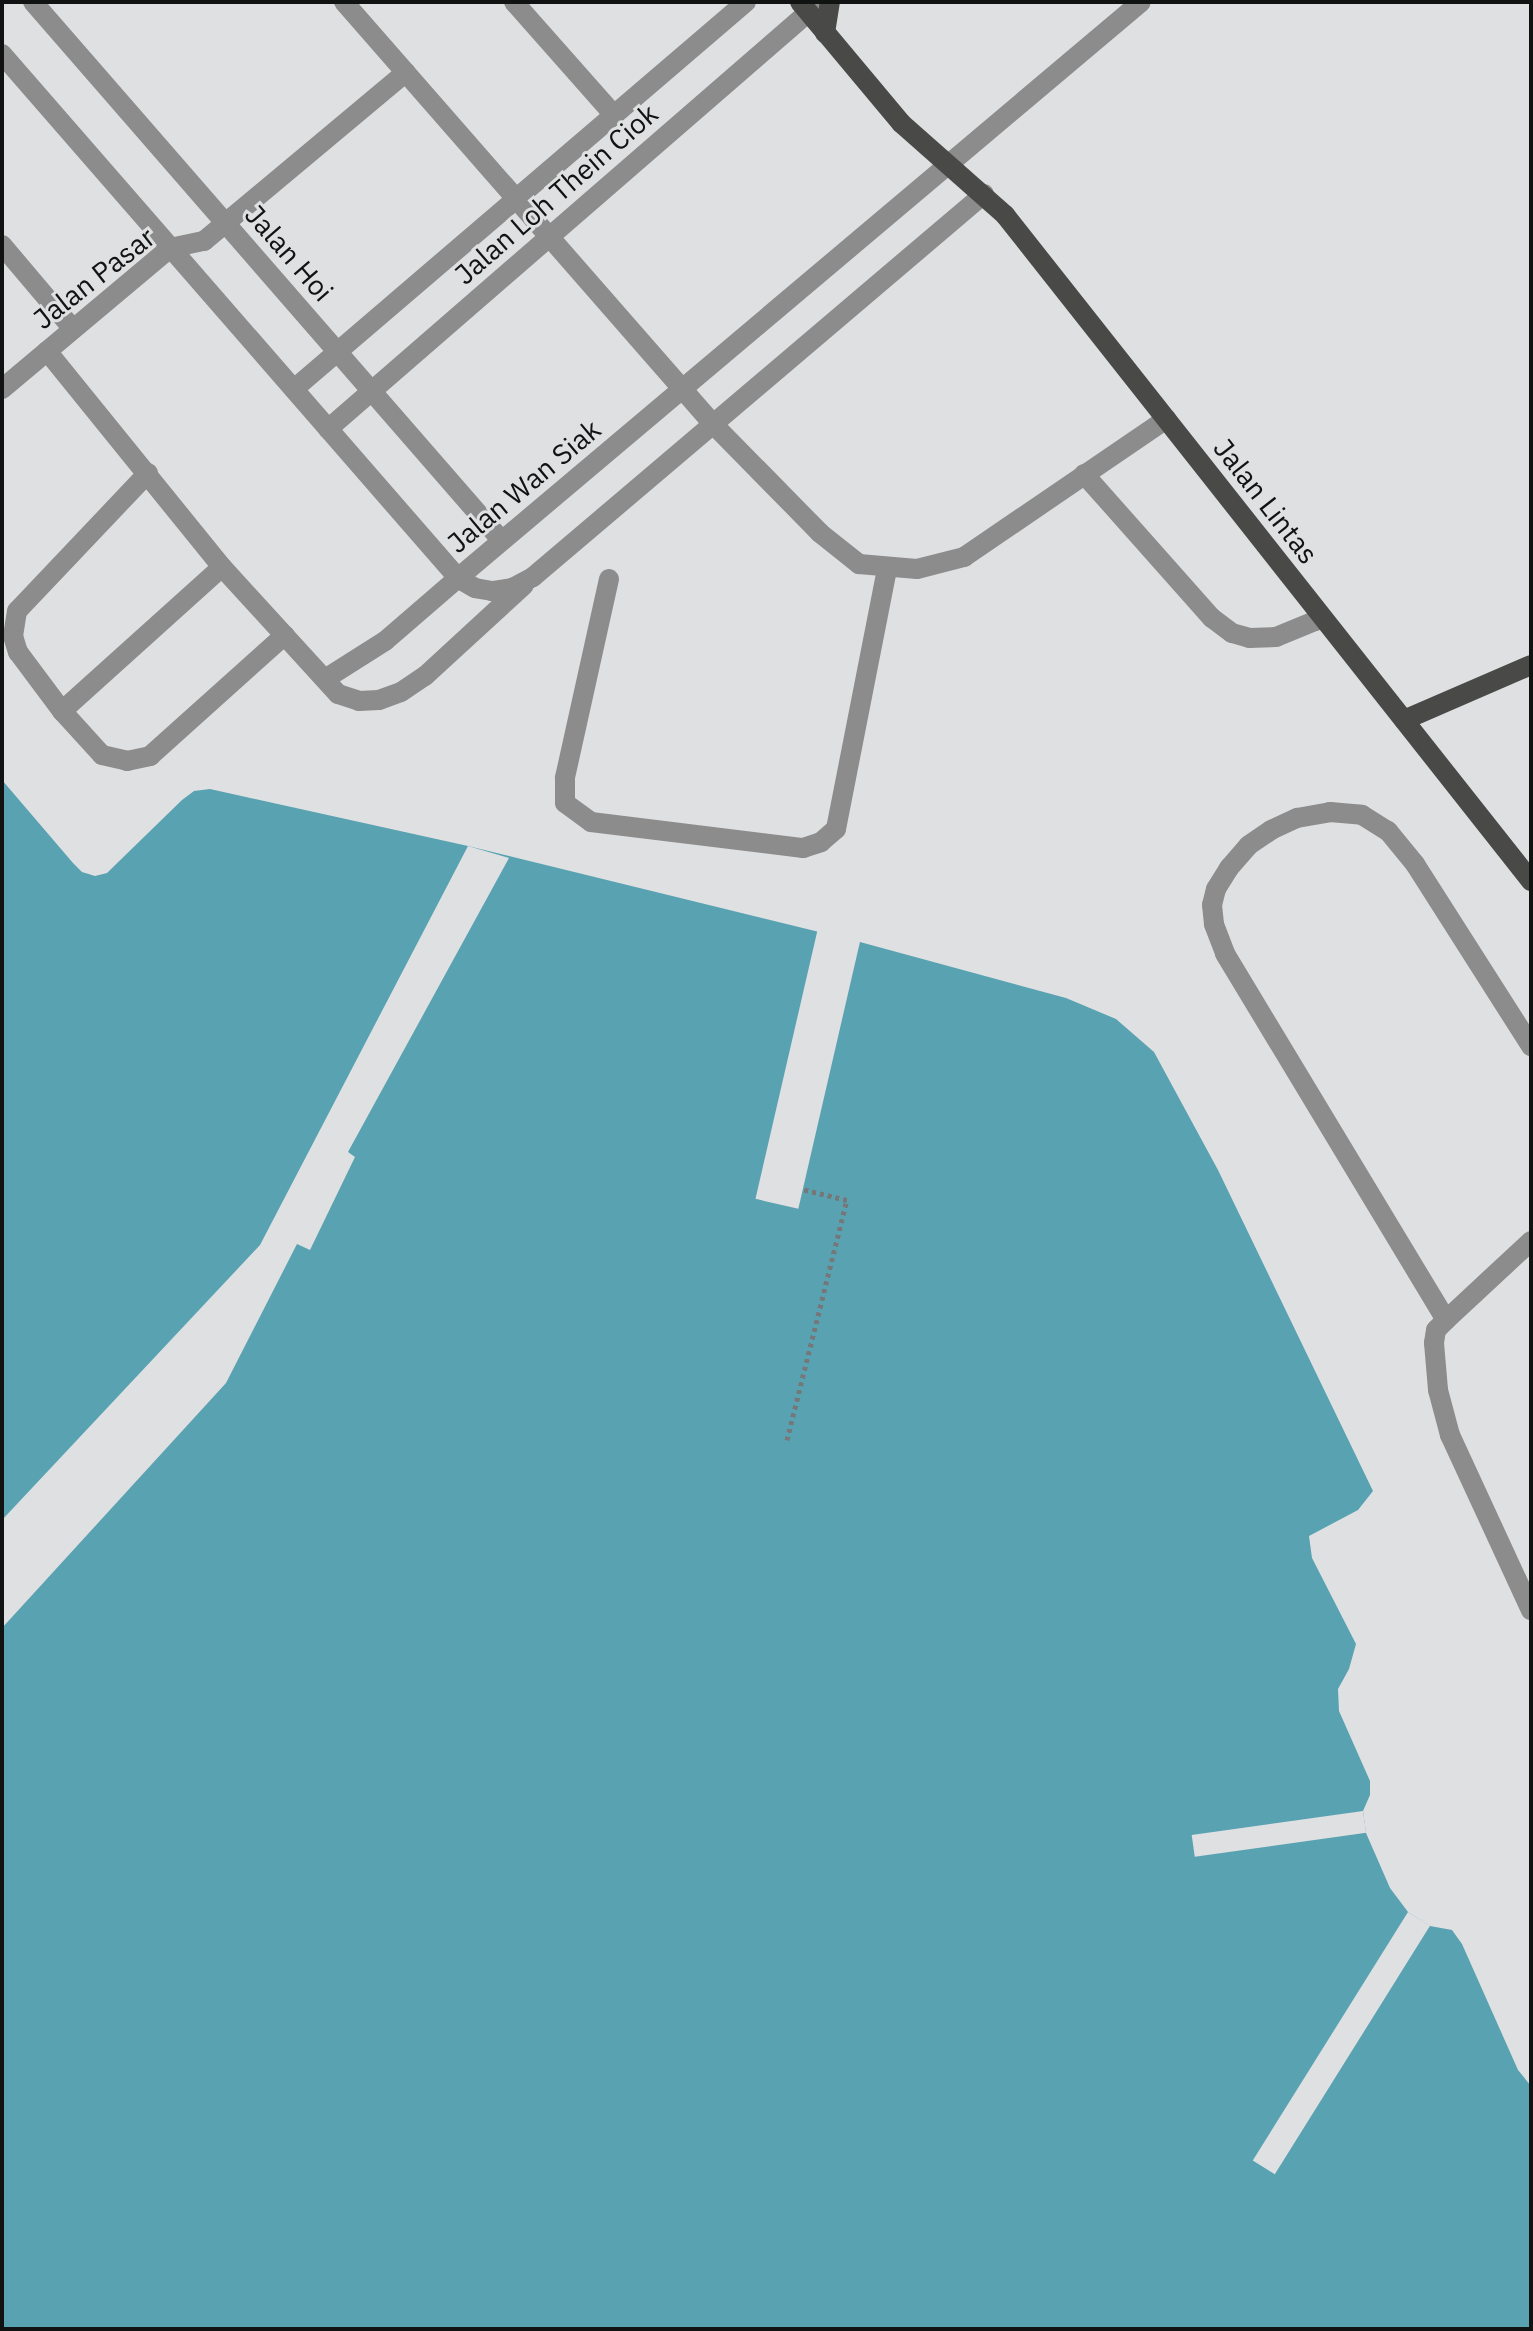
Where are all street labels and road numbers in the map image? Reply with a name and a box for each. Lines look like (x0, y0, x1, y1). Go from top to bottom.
street label: Jalan Loh Thein Ciok (448, 97, 664, 291)
street label: Jalan Hoi (238, 198, 340, 308)
street label: Jalan Pasar (27, 220, 161, 336)
street label: Jalan Wan Siak (441, 412, 607, 560)
street label: Jalan Lintas (1207, 432, 1325, 570)

